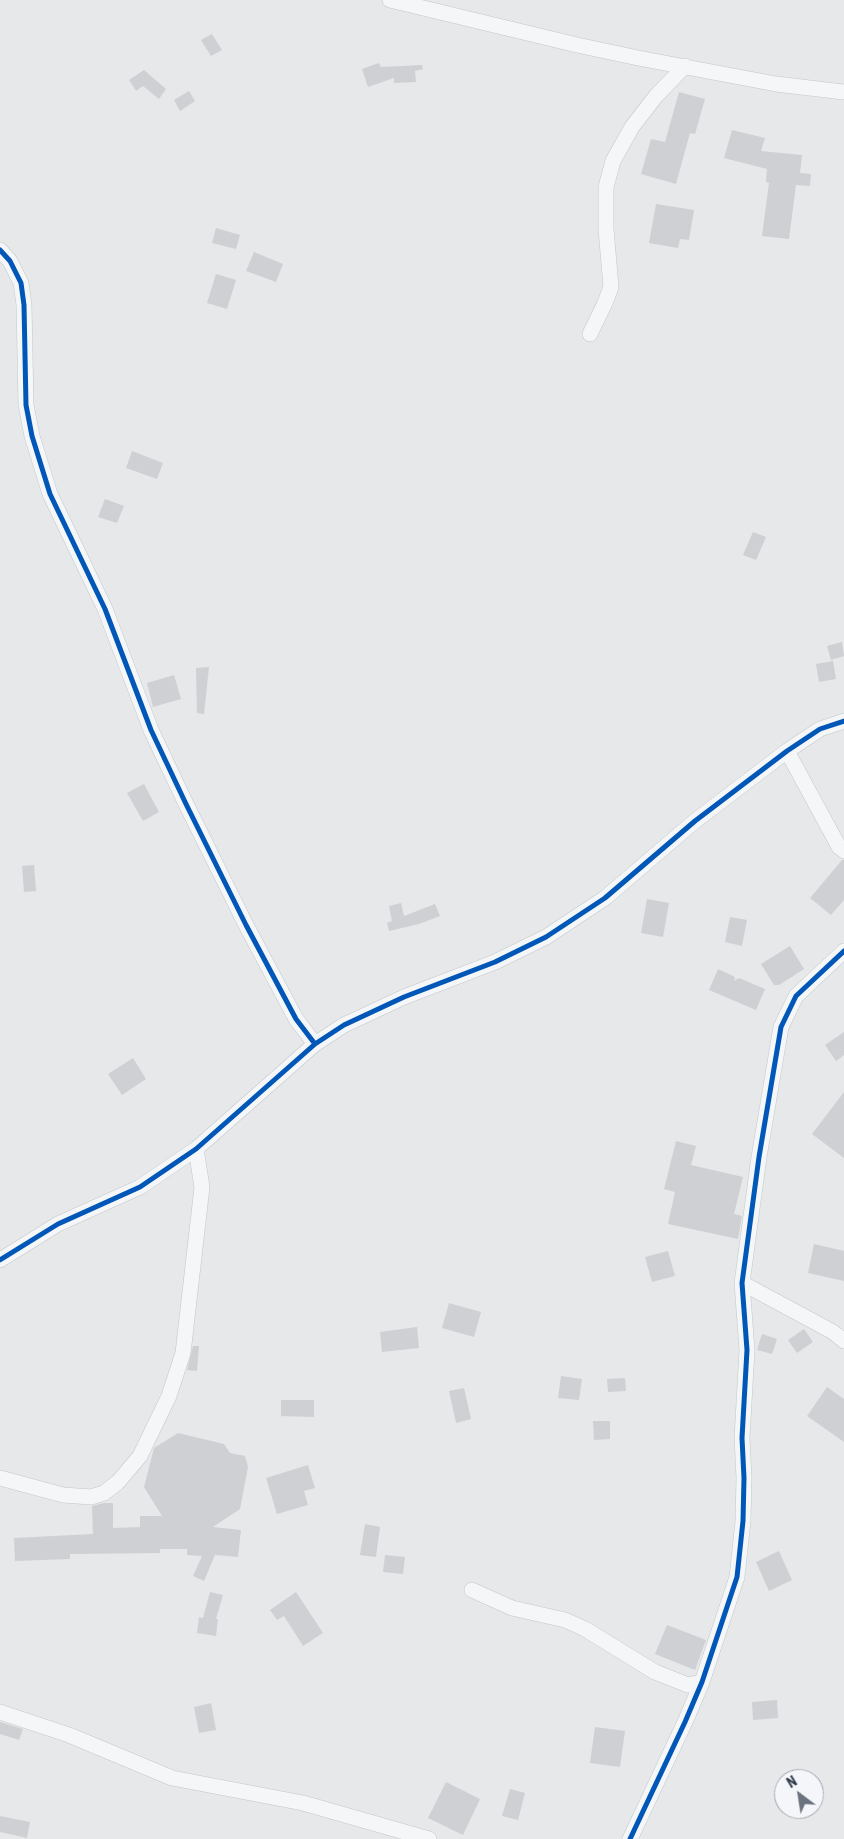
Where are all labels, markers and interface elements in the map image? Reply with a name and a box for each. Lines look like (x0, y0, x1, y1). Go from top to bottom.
north arrow (774, 1769, 824, 1819)
text: N (784, 1773, 800, 1791)

